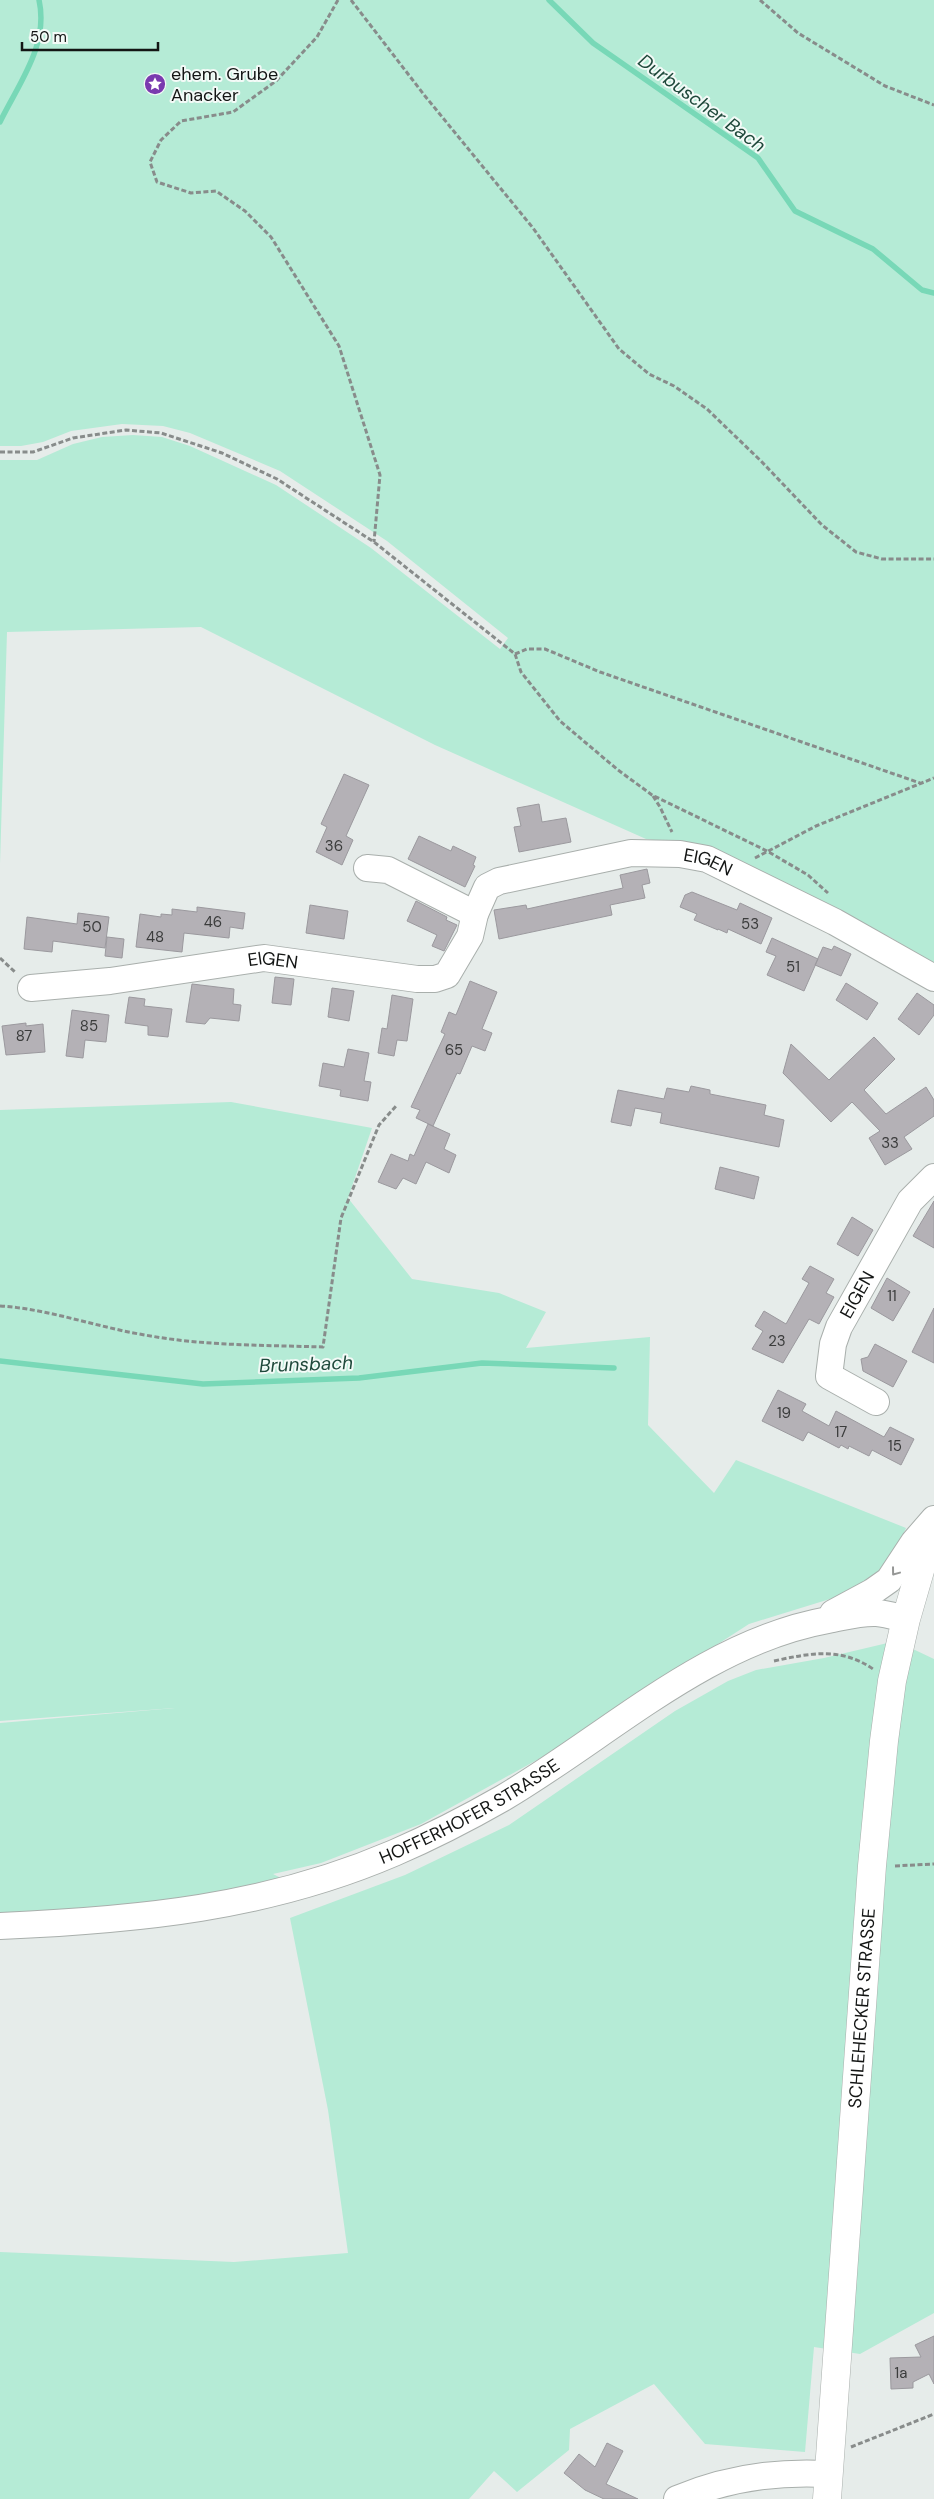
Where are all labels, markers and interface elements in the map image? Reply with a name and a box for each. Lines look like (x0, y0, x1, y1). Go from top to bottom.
scale bar (22, 20, 159, 52)
text: 50 m (30, 27, 67, 47)
water label: Durbuscher Bach (633, 48, 771, 158)
place label: ehem. Grube Anacker (171, 62, 278, 107)
place icon: ehem. Grube Anacker (143, 72, 167, 96)
house number: 36 (325, 836, 343, 856)
street label: EIGEN (682, 843, 737, 882)
house number: 46 (204, 912, 222, 932)
house number: 53 (741, 914, 759, 934)
house number: 50 (82, 917, 102, 937)
house number: 48 (146, 927, 164, 947)
street label: EIGEN (246, 946, 300, 975)
house number: 51 (786, 957, 800, 977)
house number: 85 (80, 1016, 98, 1036)
house number: 87 (16, 1026, 32, 1046)
house number: 65 (445, 1040, 463, 1060)
house number: 33 (881, 1133, 899, 1153)
street label: EIGEN (834, 1267, 880, 1323)
house number: 11 (887, 1286, 897, 1306)
house number: 23 (768, 1331, 786, 1351)
water label: Brunsbach (259, 1350, 354, 1378)
house number: 19 (777, 1403, 791, 1423)
house number: 17 (835, 1422, 847, 1442)
house number: 15 (888, 1436, 902, 1456)
one-way arrow (892, 1566, 900, 1575)
street label: HOFFERHOFER STRASSE (376, 1753, 564, 1870)
street label: SCHLEHECKER STRASSE (843, 1907, 881, 2109)
house number: 1a (895, 2363, 907, 2383)

